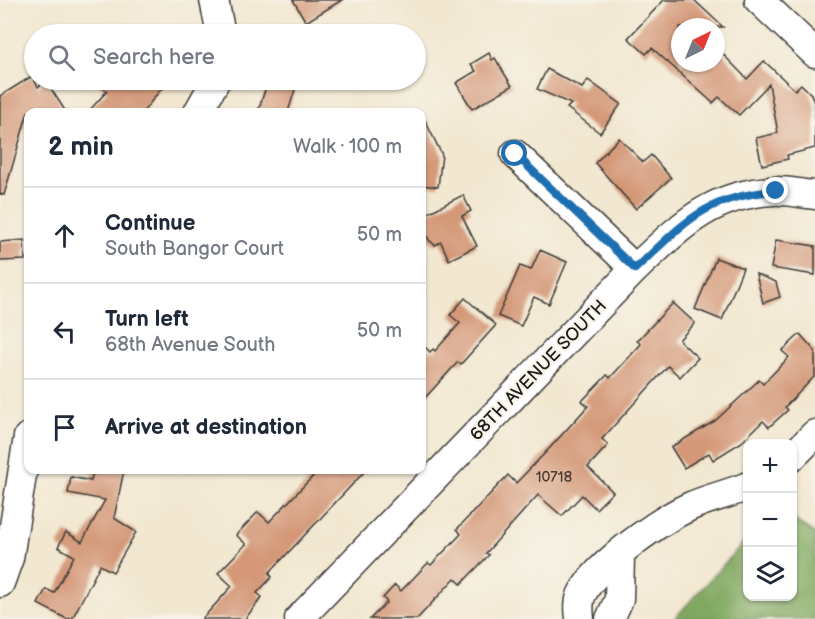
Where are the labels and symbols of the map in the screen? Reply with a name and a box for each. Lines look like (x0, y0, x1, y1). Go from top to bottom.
north arrow (671, 18, 725, 72)
route start (501, 140, 527, 166)
route end (762, 177, 788, 203)
street label: 68TH AVENUE SOUTH (466, 296, 611, 445)
house number: 10718 (536, 468, 573, 487)

